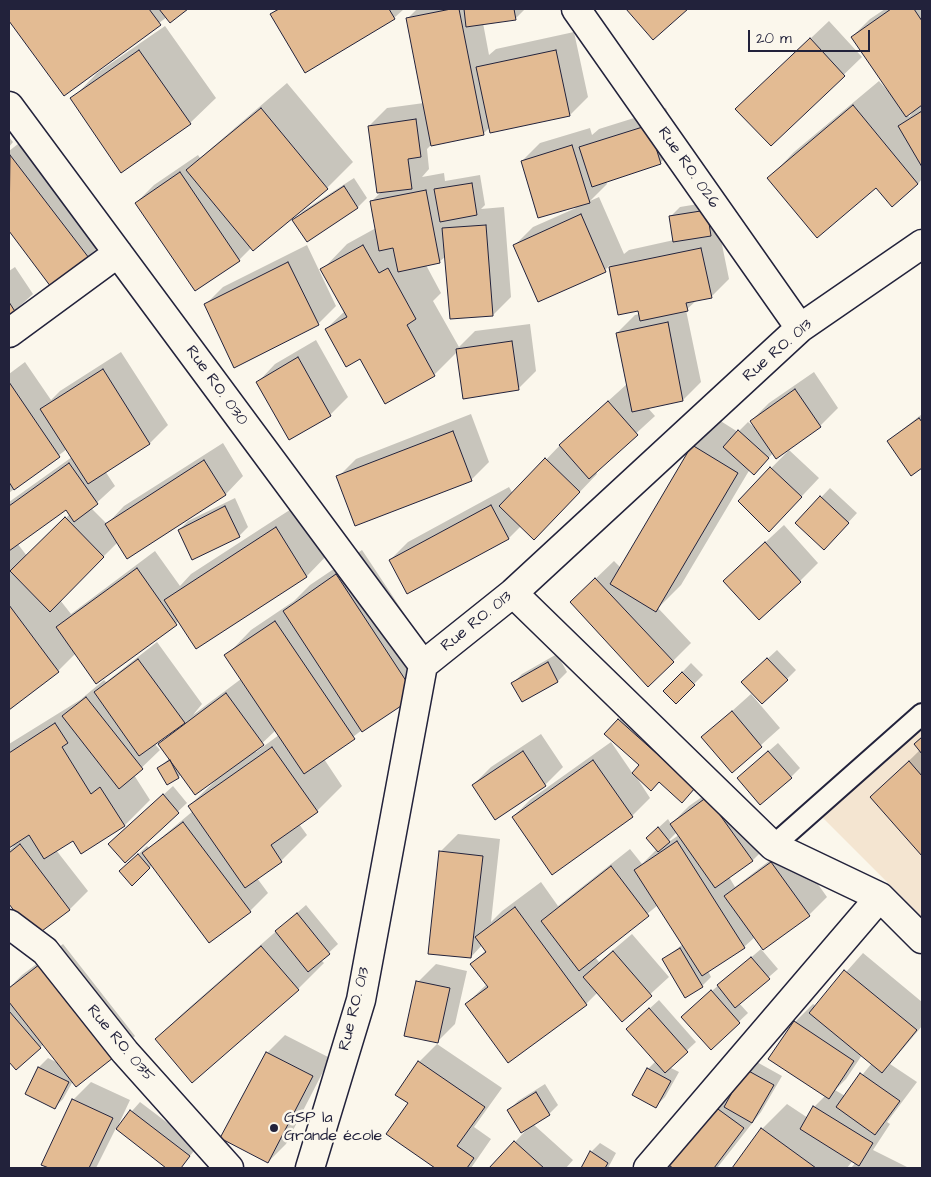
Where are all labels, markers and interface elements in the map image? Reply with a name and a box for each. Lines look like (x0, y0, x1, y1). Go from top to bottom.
scale bar (751, 20, 874, 52)
text: 20 m (756, 28, 792, 49)
street label: Rue RO. 026 (653, 124, 723, 212)
street label: Rue RO. 013 (739, 316, 817, 386)
street label: Rue RO. 030 (181, 342, 251, 430)
street label: Rue RO. 013 (438, 588, 516, 656)
street label: Rue RO. 013 (335, 965, 375, 1053)
street label: Rue RO. 035 (82, 1001, 158, 1087)
place label: GSP la Grande école (284, 1109, 382, 1147)
marker: GSP la Grande école (268, 1122, 280, 1134)

